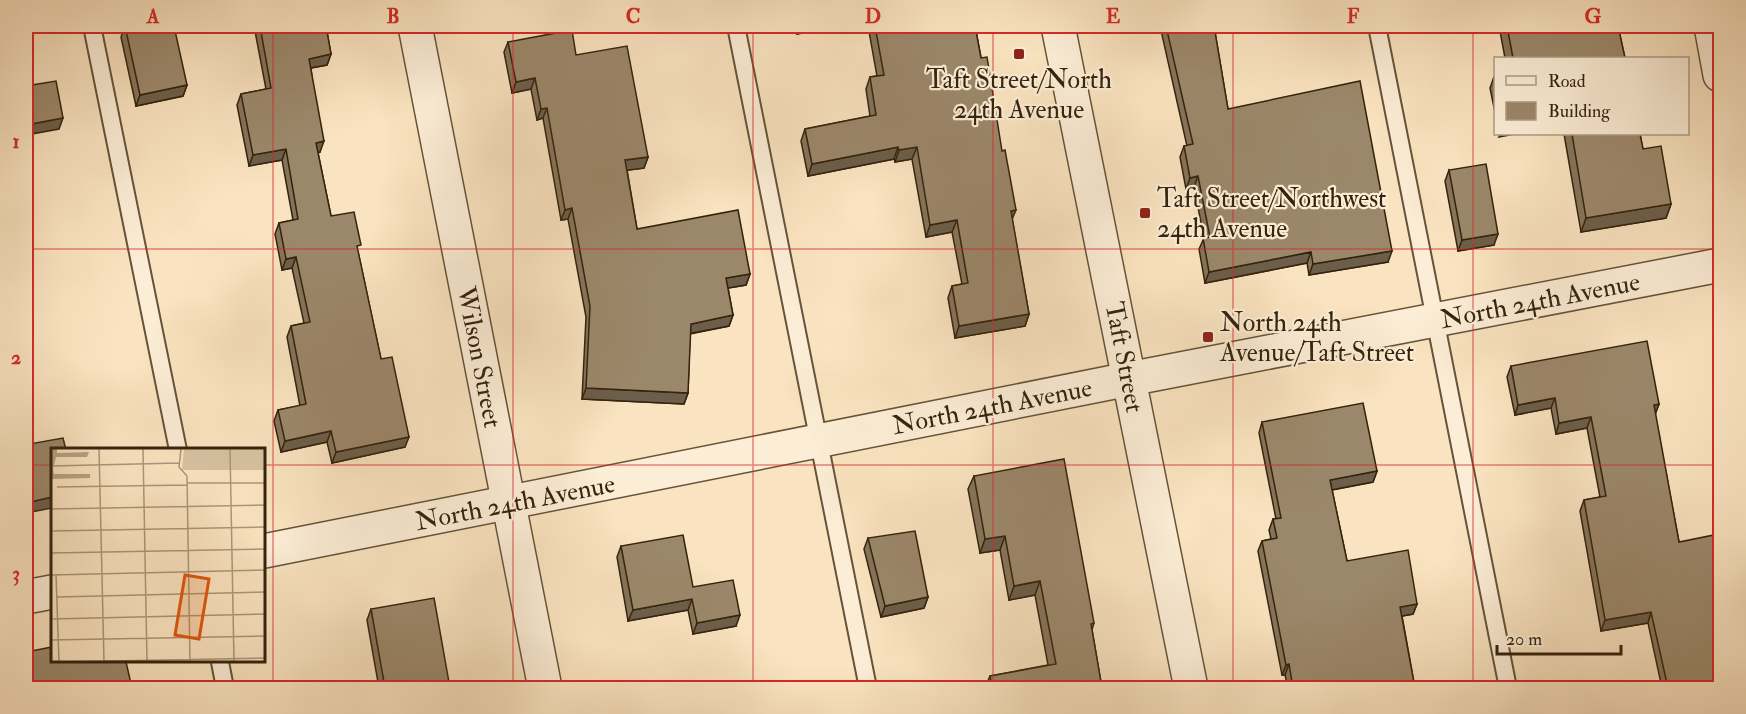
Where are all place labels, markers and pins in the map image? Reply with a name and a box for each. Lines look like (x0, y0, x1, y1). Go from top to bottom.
marker: Taft Street/North 24th Avenue (1012, 47, 1026, 61)
place label: Taft Street/North 24th Avenue (926, 64, 1112, 126)
place label: Taft Street/Northwest 24th Avenue (1157, 183, 1387, 245)
marker: Taft Street/Northwest 24th Avenue (1138, 206, 1152, 220)
place label: North 24th Avenue/Taft Street (1219, 307, 1414, 369)
marker: North 24th Avenue/Taft Street (1201, 330, 1215, 344)

